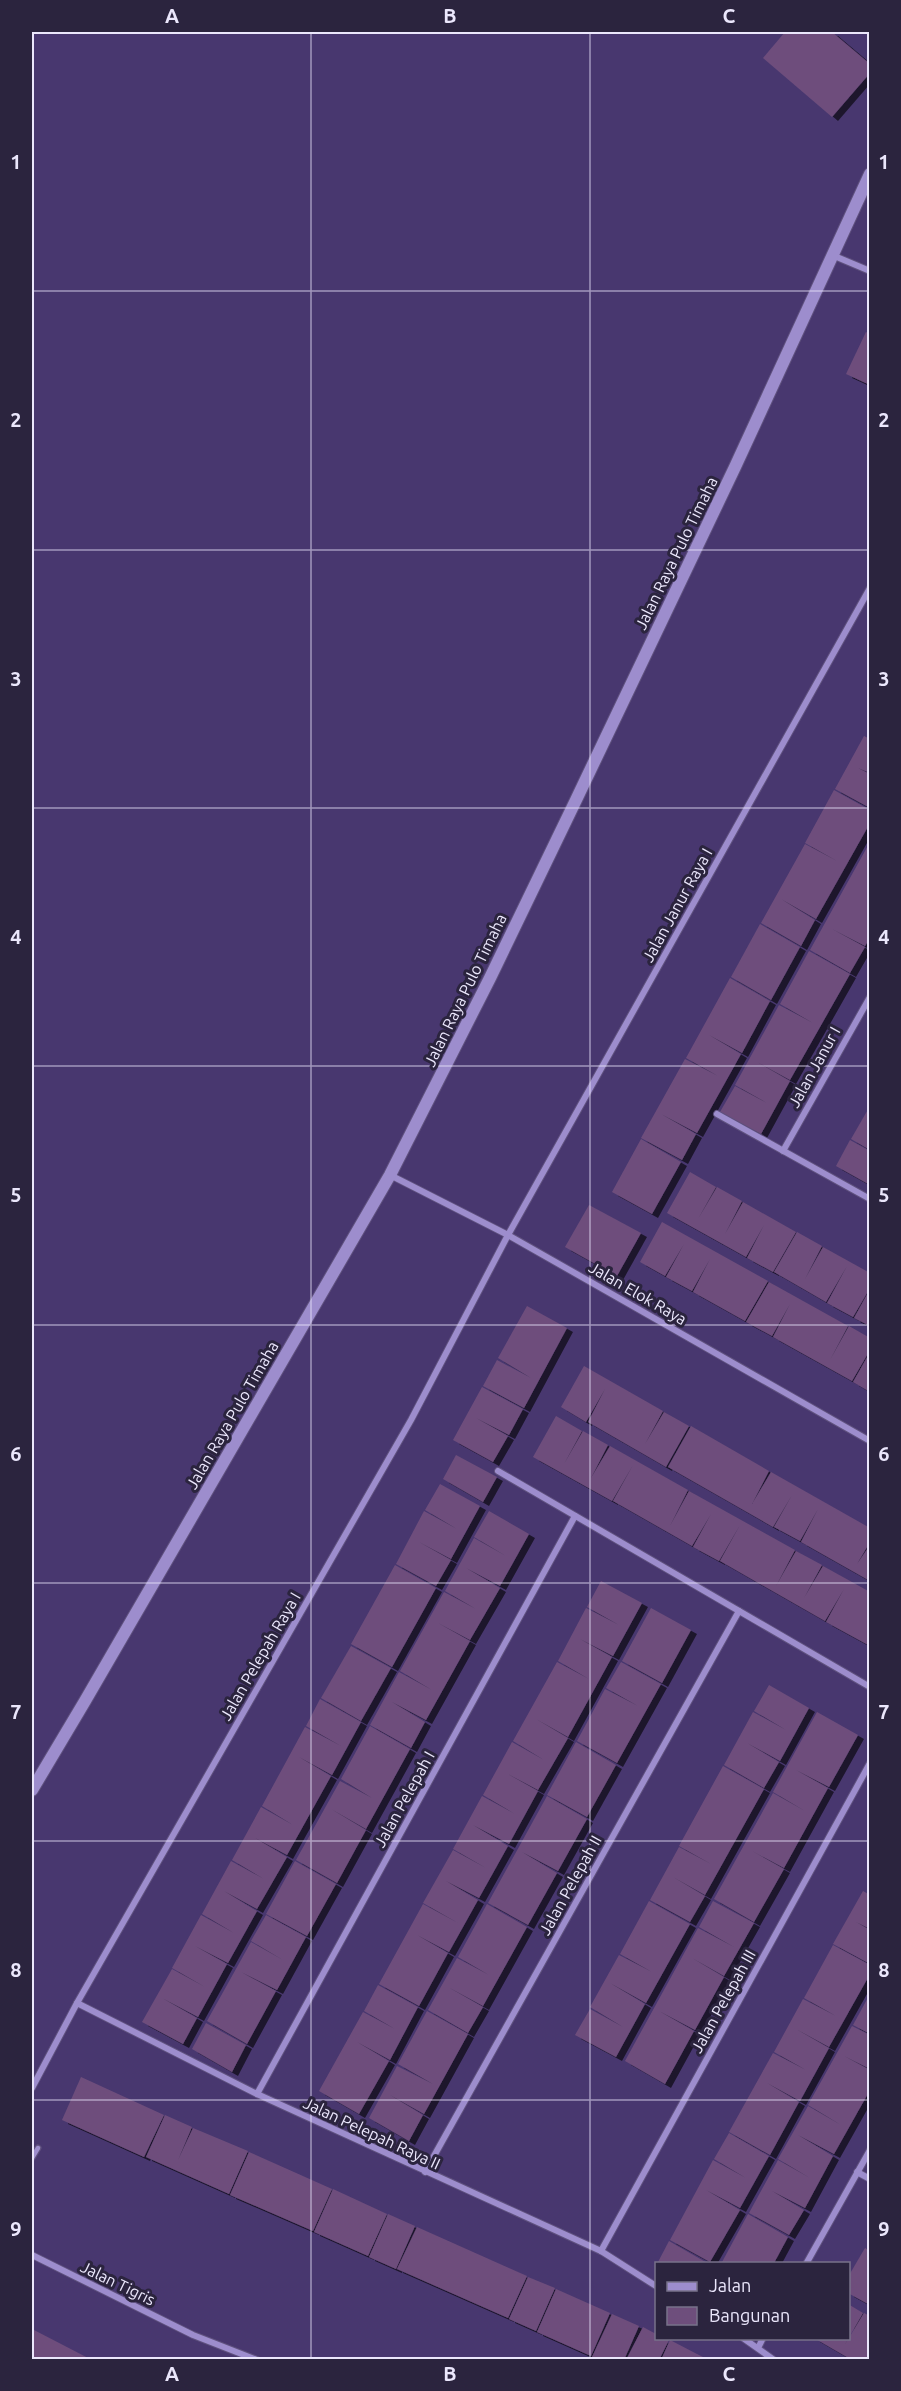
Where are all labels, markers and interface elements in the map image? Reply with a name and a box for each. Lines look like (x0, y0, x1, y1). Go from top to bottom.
text: A (165, 4, 179, 27)
text: B (443, 4, 457, 27)
text: C (723, 4, 736, 27)
text: 1 (10, 150, 22, 173)
text: 1 (878, 150, 890, 173)
text: 2 (10, 408, 22, 431)
text: 2 (878, 408, 890, 431)
street label: Jalan Raya Pulo Timaha (631, 474, 721, 632)
text: 3 (10, 667, 22, 690)
text: 3 (878, 667, 890, 690)
street label: Jalan Janur Raya I (638, 845, 716, 965)
street label: Jalan Raya Pulo Timaha (420, 911, 510, 1069)
text: 4 (10, 925, 22, 948)
text: 4 (878, 925, 890, 948)
street label: Jalan Janur I (784, 1023, 844, 1111)
text: 5 (10, 1183, 22, 1206)
text: 5 (878, 1183, 890, 1206)
street label: Jalan Elok Raya (586, 1258, 690, 1328)
street label: Jalan Raya Pulo Timaha (182, 1338, 282, 1492)
text: 6 (10, 1442, 22, 1465)
text: 6 (878, 1442, 890, 1465)
street label: Jalan Pelepah Raya I (216, 1589, 304, 1723)
text: 7 (10, 1700, 22, 1723)
text: 7 (878, 1700, 890, 1723)
street label: Jalan Pelepah I (370, 1748, 438, 1850)
street label: Jalan Pelepah II (535, 1832, 605, 1938)
street label: Jalan Pelepah III (687, 1946, 759, 2056)
text: 8 (10, 1958, 22, 1981)
text: 8 (878, 1958, 890, 1981)
street label: Jalan Pelepah Raya II (301, 2093, 443, 2173)
text: 9 (10, 2217, 22, 2240)
text: 9 (878, 2217, 890, 2240)
street label: Jalan Tigris (78, 2257, 158, 2309)
legend (655, 2262, 850, 2340)
text: Jalan (709, 2275, 751, 2295)
text: Bangunan (709, 2305, 790, 2325)
text: A (165, 2362, 179, 2385)
text: B (443, 2362, 457, 2385)
text: C (723, 2362, 736, 2385)

